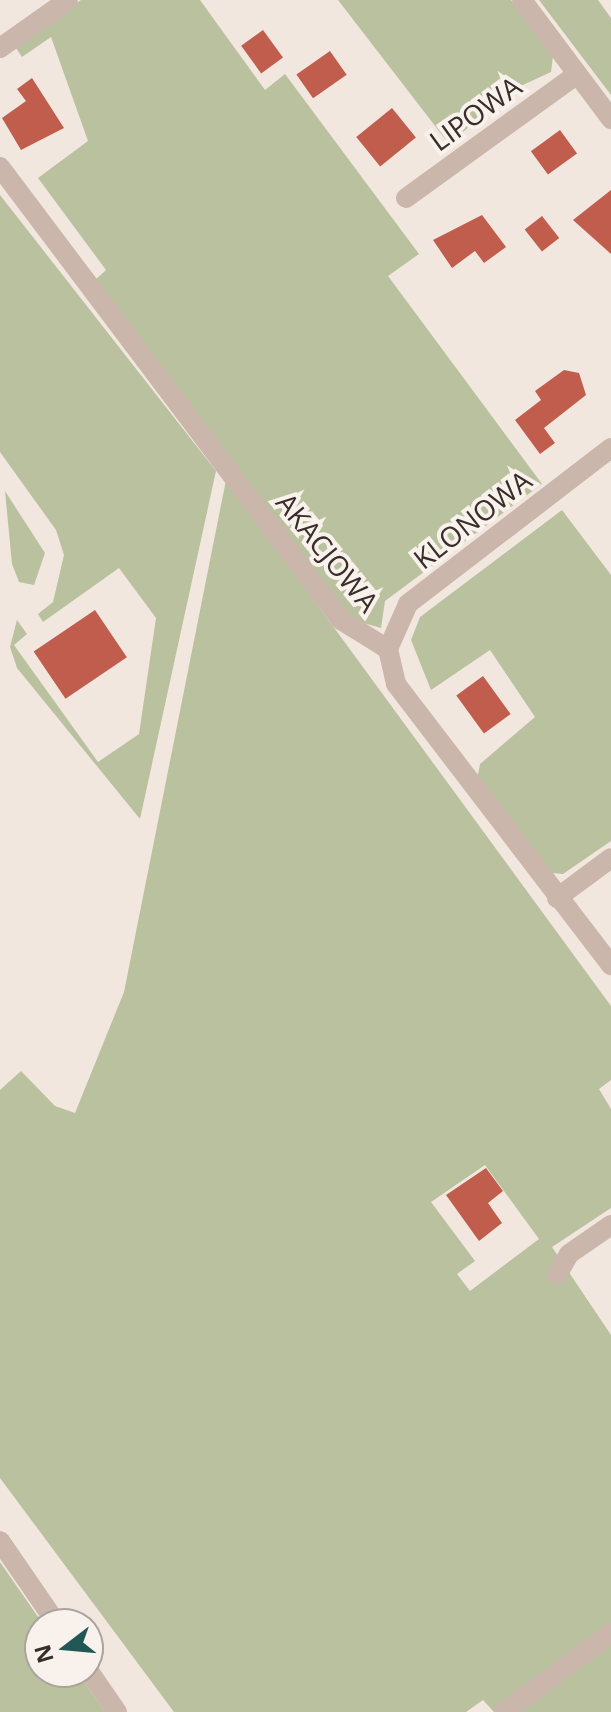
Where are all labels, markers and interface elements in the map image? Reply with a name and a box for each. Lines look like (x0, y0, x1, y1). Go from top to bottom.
street label: LIPOWA (423, 69, 527, 157)
street label: KLONOWA (407, 463, 537, 575)
street label: AKACJOWA (270, 486, 386, 618)
north arrow (24, 1608, 104, 1688)
text: N (26, 1641, 60, 1667)

